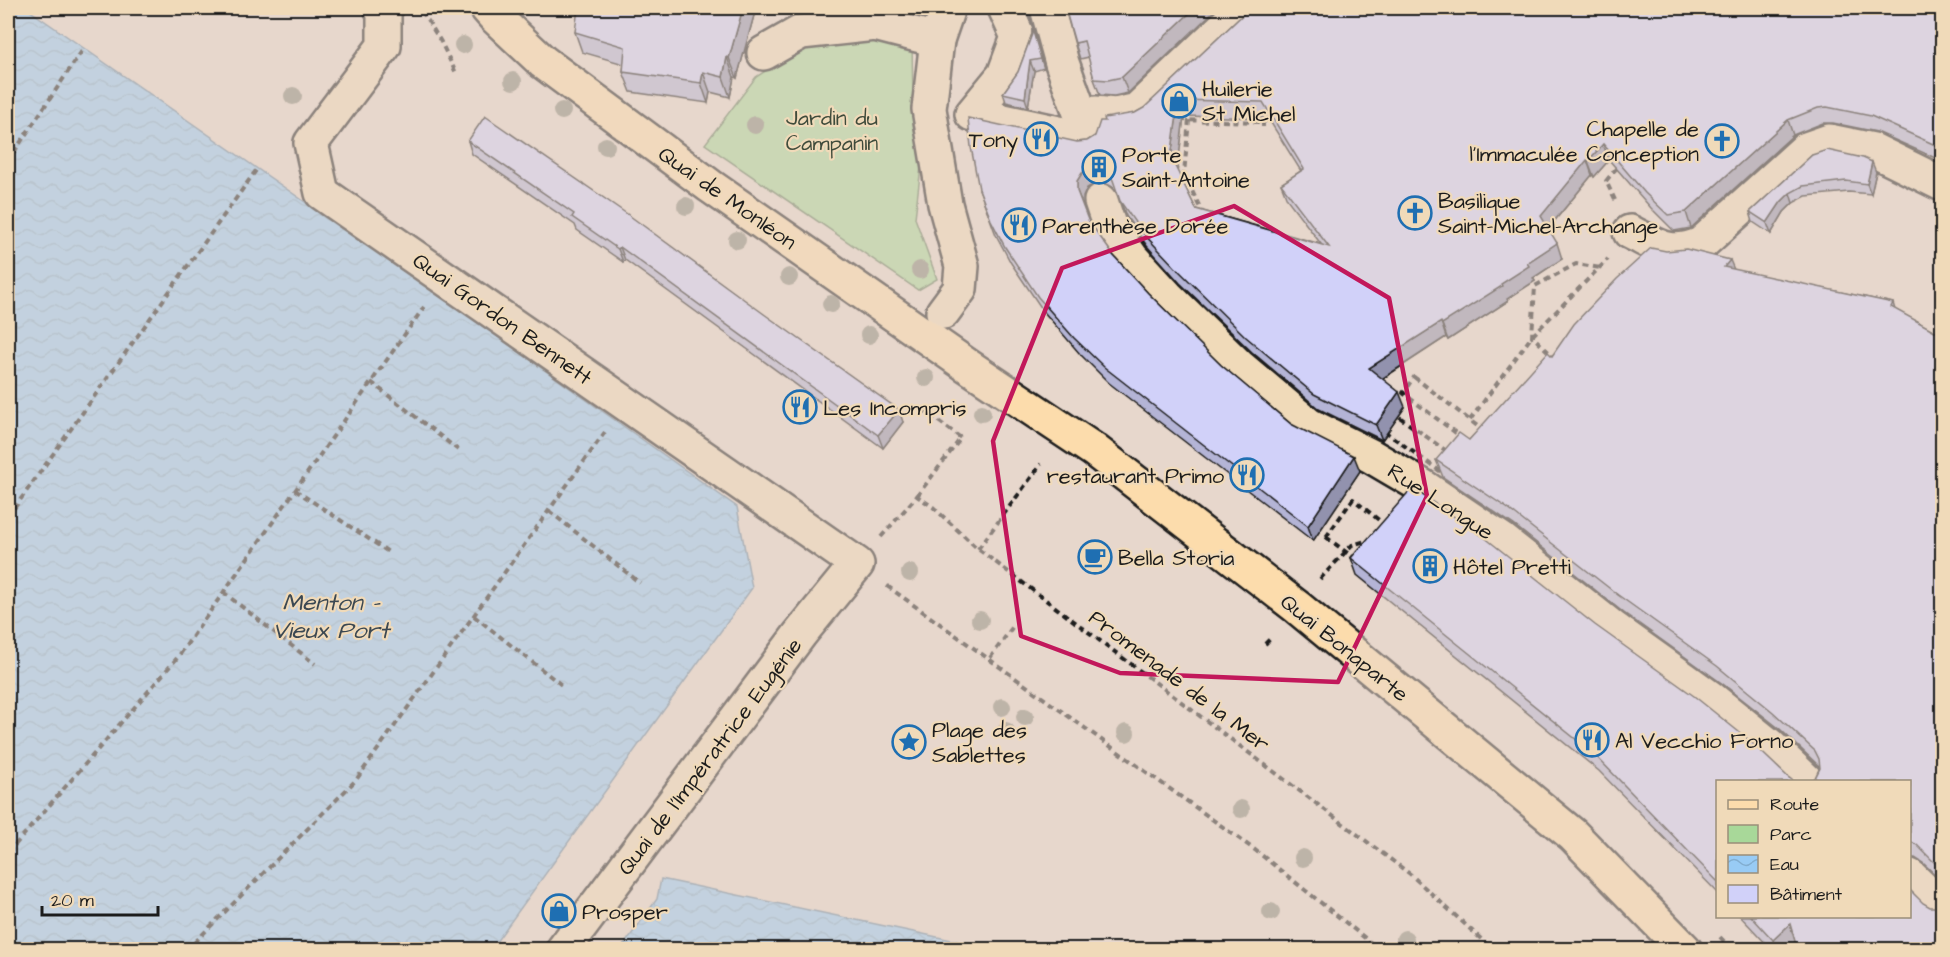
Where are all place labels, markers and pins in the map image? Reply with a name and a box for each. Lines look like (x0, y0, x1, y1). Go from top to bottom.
place label: Huilerie St Michel (1202, 74, 1296, 130)
shop icon: Huilerie St Michel (1161, 83, 1197, 119)
place label: Chapelle de l'Immaculée Conception (1469, 114, 1699, 170)
restaurant icon: Tony (1023, 121, 1059, 157)
church icon: Chapelle de l'Immaculée Conception (1704, 123, 1740, 159)
place label: Tony (969, 125, 1018, 157)
place label: Porte Saint-Antoine (1122, 140, 1250, 196)
building icon: Porte Saint-Antoine (1081, 149, 1117, 185)
place label: Basilique Saint-Michel-Archange (1438, 186, 1659, 243)
church icon: Basilique Saint-Michel-Archange (1397, 195, 1433, 231)
restaurant icon: Parenthèse Dorée (1001, 207, 1037, 243)
place label: Parenthèse Dorée (1042, 211, 1228, 242)
restaurant icon: Les Incompris (782, 389, 818, 425)
place label: Les Incompris (823, 393, 967, 424)
restaurant icon: restaurant Primo (1229, 457, 1265, 493)
place label: restaurant Primo (1047, 461, 1225, 492)
cafe icon: Bella Storia (1077, 539, 1113, 575)
place label: Bella Storia (1118, 543, 1235, 574)
building icon: Hôtel Pretti (1412, 548, 1448, 584)
place label: Hôtel Pretti (1453, 552, 1571, 583)
place label: Plage des Sablettes (932, 715, 1027, 771)
restaurant icon: Al Vecchio Forno (1574, 722, 1610, 758)
place icon: Plage des Sablettes (891, 724, 927, 760)
place label: Al Vecchio Forno (1615, 726, 1794, 757)
shop icon: Prosper (541, 893, 577, 929)
place label: Prosper (582, 897, 668, 928)

